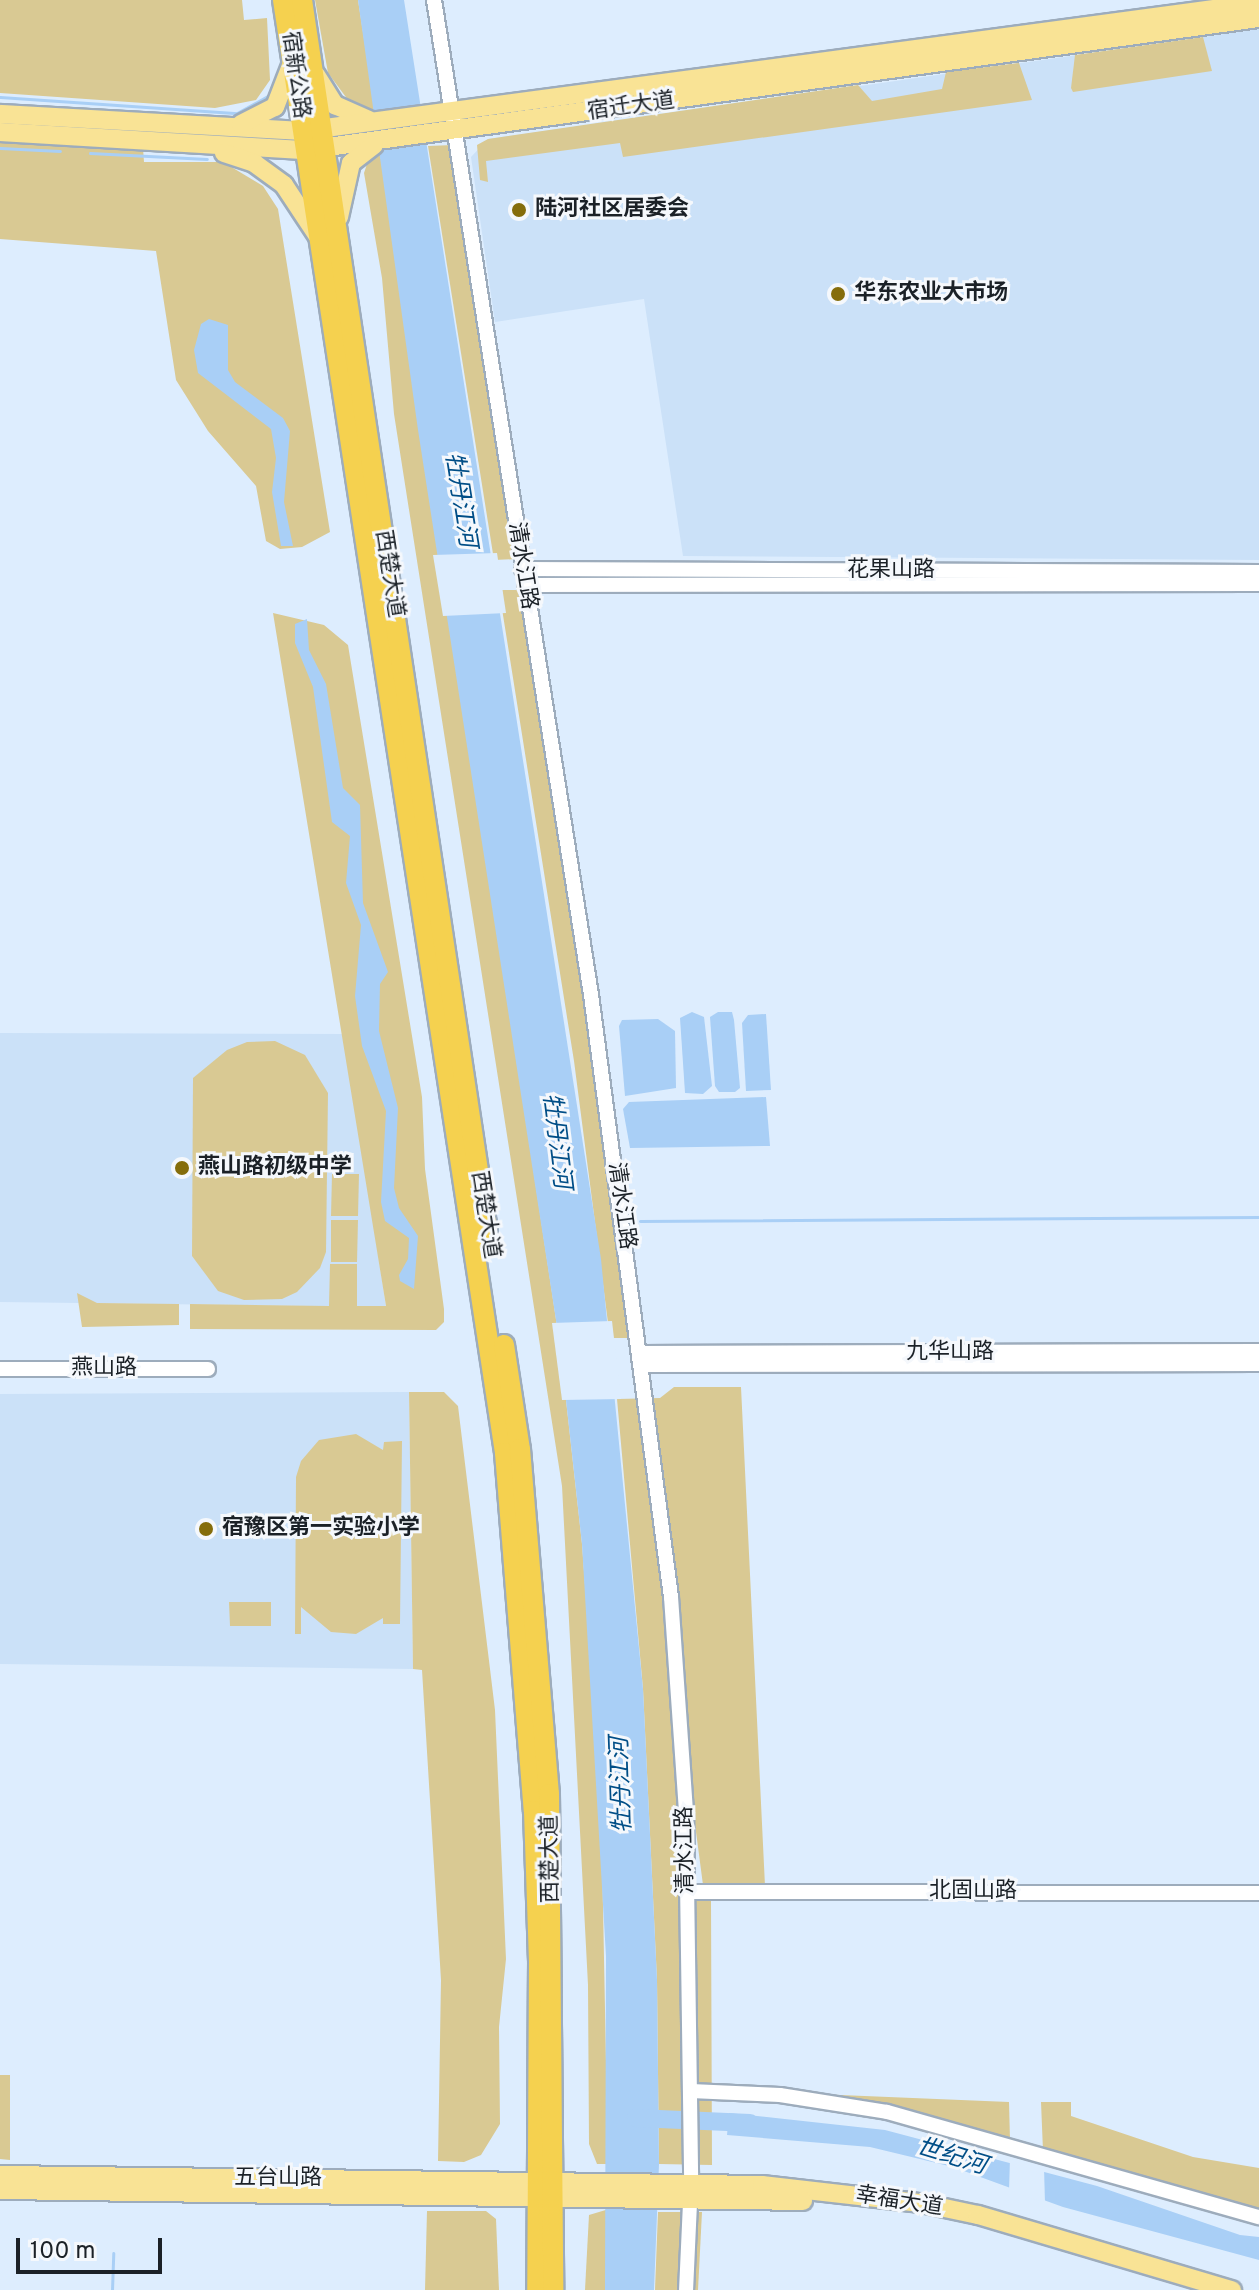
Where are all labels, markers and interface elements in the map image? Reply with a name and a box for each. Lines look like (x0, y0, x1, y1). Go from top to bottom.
street label: 宿新公路 (276, 30, 314, 120)
street label: 宿迁大道 (586, 88, 676, 126)
place label: 陆河社区居委会 (535, 197, 689, 223)
marker: 陆河社区居委会 (510, 201, 528, 219)
place label: 华东农业大市场 (854, 281, 1008, 307)
marker: 华东农业大市场 (829, 285, 847, 303)
water label: 牡丹江河 (437, 450, 481, 550)
street label: 清水江路 (502, 520, 542, 612)
street label: 西楚大道 (369, 528, 409, 620)
street label: 花果山路 (847, 558, 935, 584)
water label: 牡丹江河 (535, 1092, 575, 1190)
place label: 燕山路初级中学 (198, 1155, 352, 1181)
marker: 燕山路初级中学 (173, 1159, 191, 1177)
street label: 清水江路 (602, 1161, 640, 1251)
street label: 西楚大道 (465, 1169, 505, 1261)
street label: 九华山路 (906, 1340, 994, 1366)
street label: 燕山路 (71, 1356, 137, 1382)
place label: 宿豫区第一实验小学 (222, 1516, 420, 1542)
marker: 宿豫区第一实验小学 (197, 1520, 215, 1538)
water label: 牡丹江河 (607, 1737, 639, 1833)
street label: 清水江路 (672, 1806, 700, 1894)
street label: 西楚大道 (537, 1815, 565, 1903)
street label: 北固山路 (929, 1879, 1017, 1905)
water label: 世纪河 (912, 2134, 990, 2182)
street label: 五台山路 (234, 2166, 322, 2192)
street label: 幸福大道 (853, 2182, 945, 2222)
scale bar (20, 2222, 166, 2272)
text: 100 m (30, 2237, 96, 2267)

